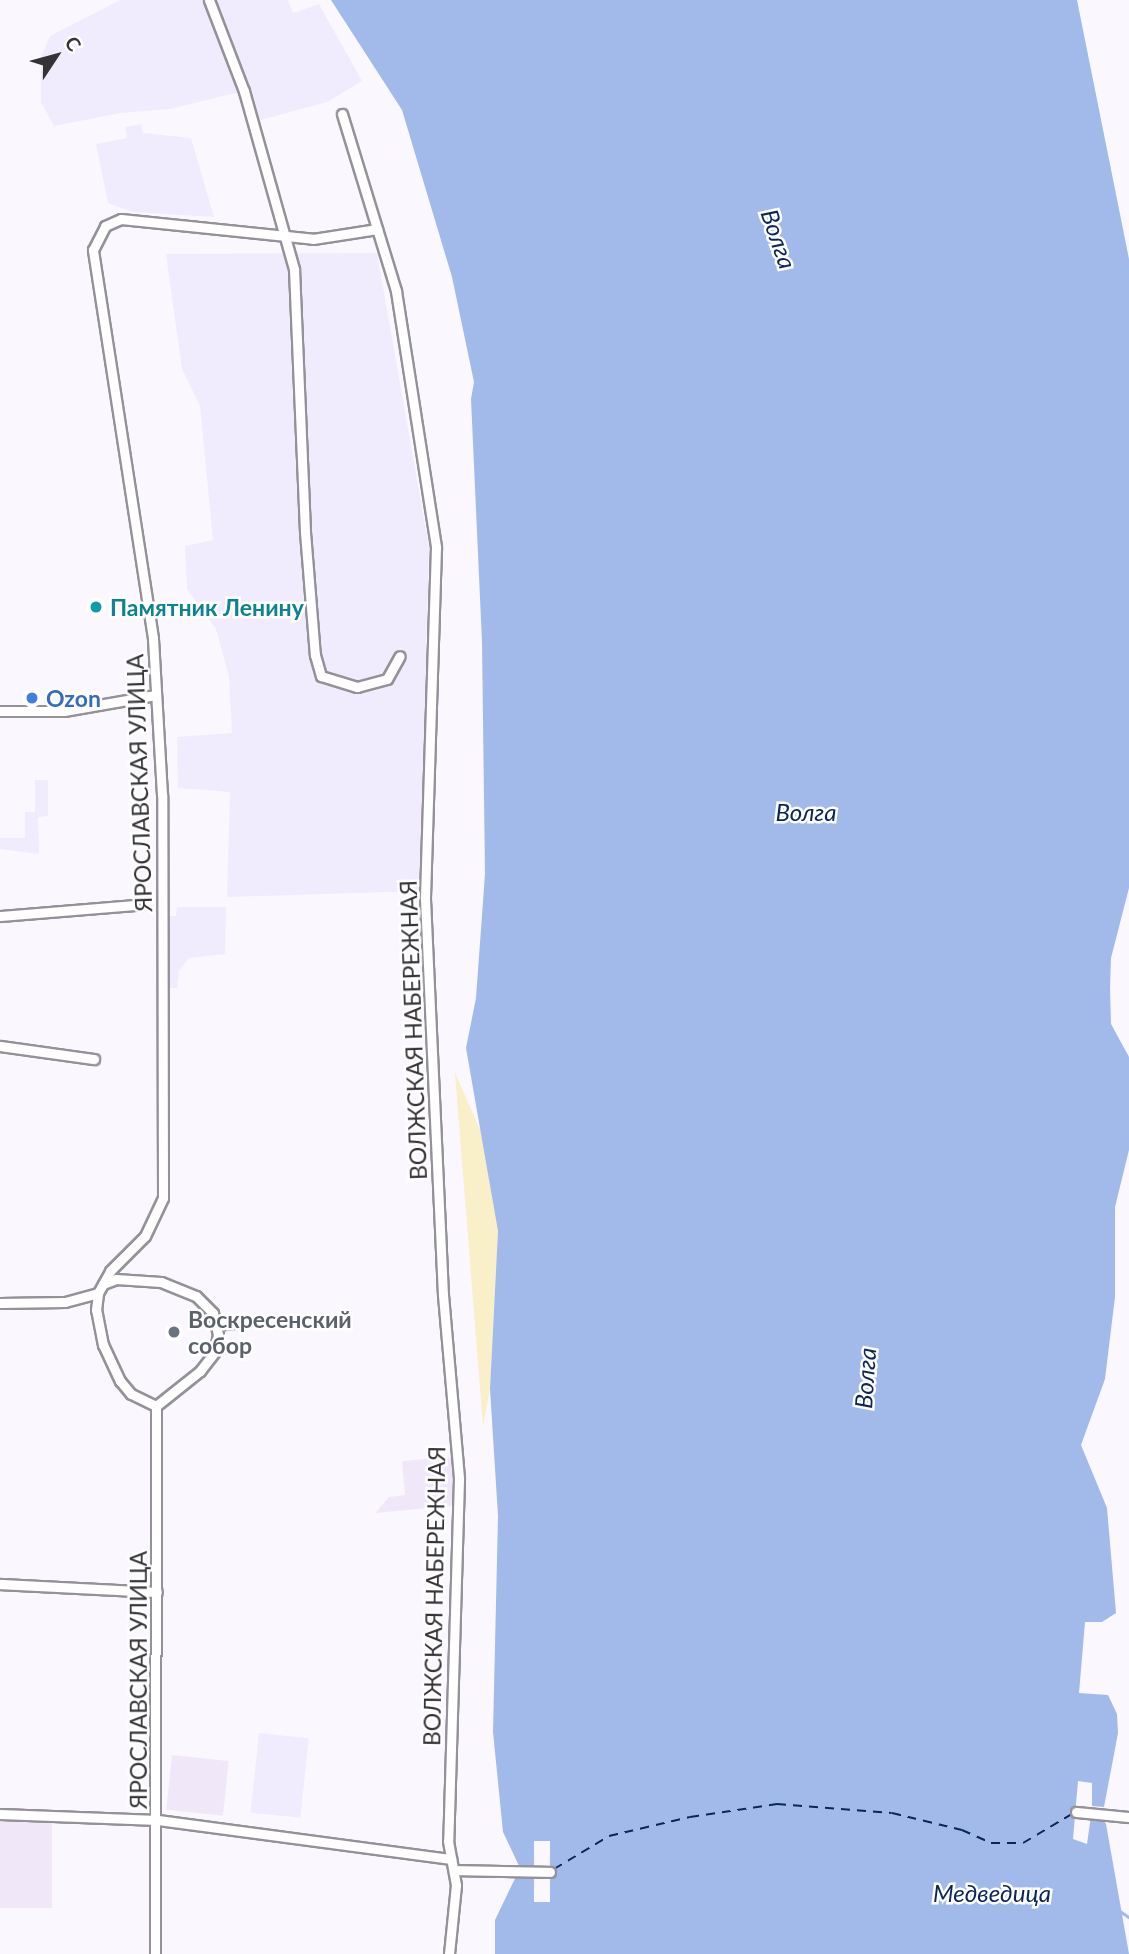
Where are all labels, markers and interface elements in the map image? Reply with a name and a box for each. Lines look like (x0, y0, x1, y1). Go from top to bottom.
north arrow (21, 21, 91, 91)
text: С (60, 32, 86, 55)
water label: Волга (755, 205, 803, 273)
place label: Памятник Ленину (110, 593, 304, 621)
marker: Памятник Ленину (88, 599, 104, 615)
street label: ЯРОСЛАВСКАЯ УЛИЦА (121, 653, 157, 913)
place label: Ozon (46, 684, 101, 712)
marker: Ozon (24, 690, 40, 706)
water label: Волга (775, 798, 837, 826)
street label: ВОЛЖСКАЯ НАБЕРЕЖНАЯ (394, 880, 432, 1180)
place label: Воскресенский собор (188, 1305, 352, 1359)
marker: Воскресенский собор (166, 1324, 182, 1340)
water label: Волга (849, 1347, 881, 1409)
street label: ВОЛЖСКАЯ НАБЕРЕЖНАЯ (418, 1446, 450, 1746)
street label: ЯРОСЛАВСКАЯ УЛИЦА (124, 1551, 152, 1809)
water label: Медведица (933, 1879, 1051, 1907)

